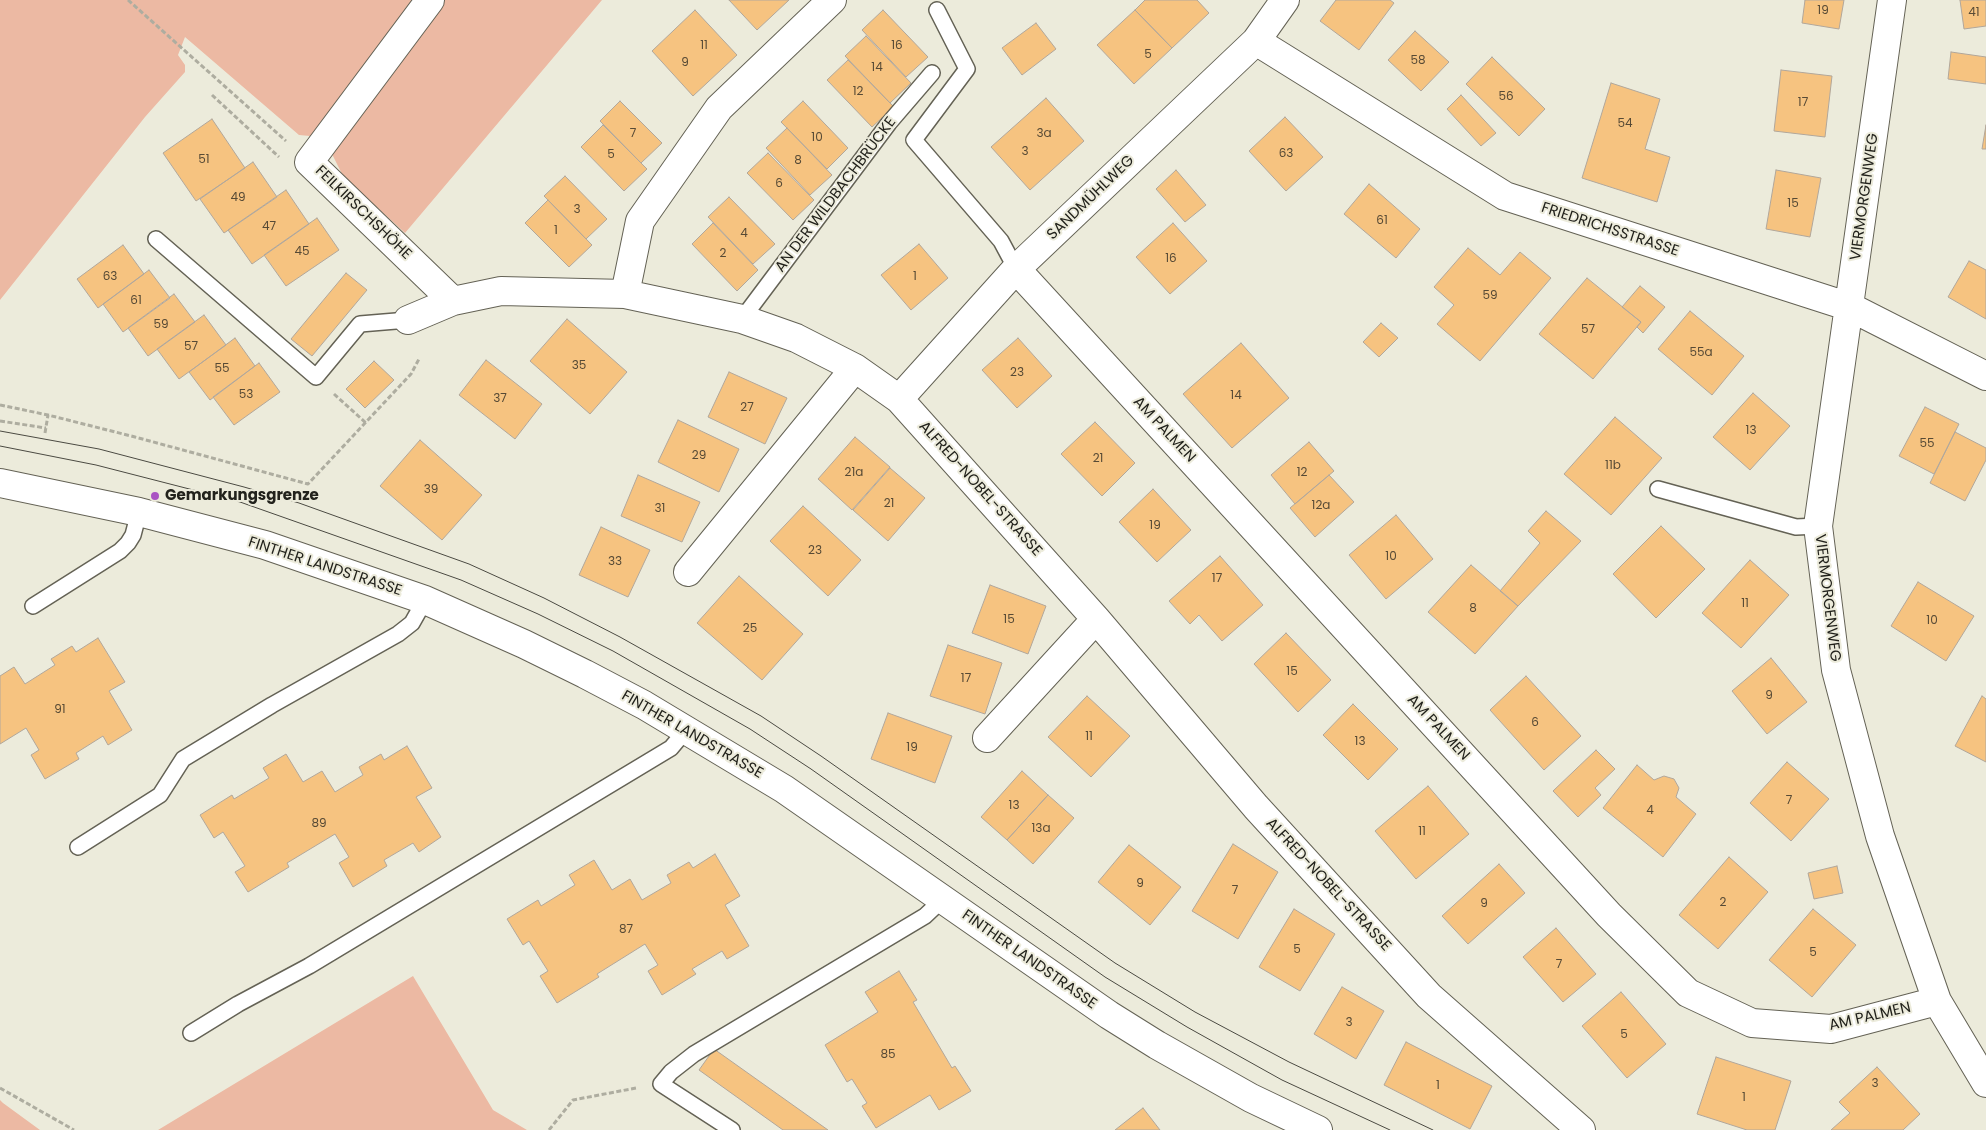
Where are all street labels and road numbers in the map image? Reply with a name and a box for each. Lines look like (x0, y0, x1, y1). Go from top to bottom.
street label: AN DER WILDBACHBRÜCKE (772, 114, 900, 276)
street label: VIERMORGENWEG (1847, 132, 1883, 262)
street label: SANDMÜHLWEG (1044, 152, 1138, 244)
street label: FEILKIRSCHSHÖHE (311, 162, 415, 264)
street label: FRIEDRICHSSTRASSE (1539, 199, 1681, 261)
street label: AM PALMEN (1129, 393, 1199, 467)
street label: ALFRED-NOBEL-STRASSE (915, 418, 1045, 560)
street label: VIERMORGENWEG (1810, 533, 1844, 663)
street label: FINTHER LANDSTRASSE (246, 534, 404, 600)
street label: FINTHER LANDSTRASSE (618, 687, 766, 783)
street label: AM PALMEN (1403, 691, 1473, 765)
street label: ALFRED-NOBEL-STRASSE (1262, 815, 1394, 955)
street label: FINTHER LANDSTRASSE (958, 907, 1100, 1013)
street label: AM PALMEN (1827, 999, 1913, 1035)

